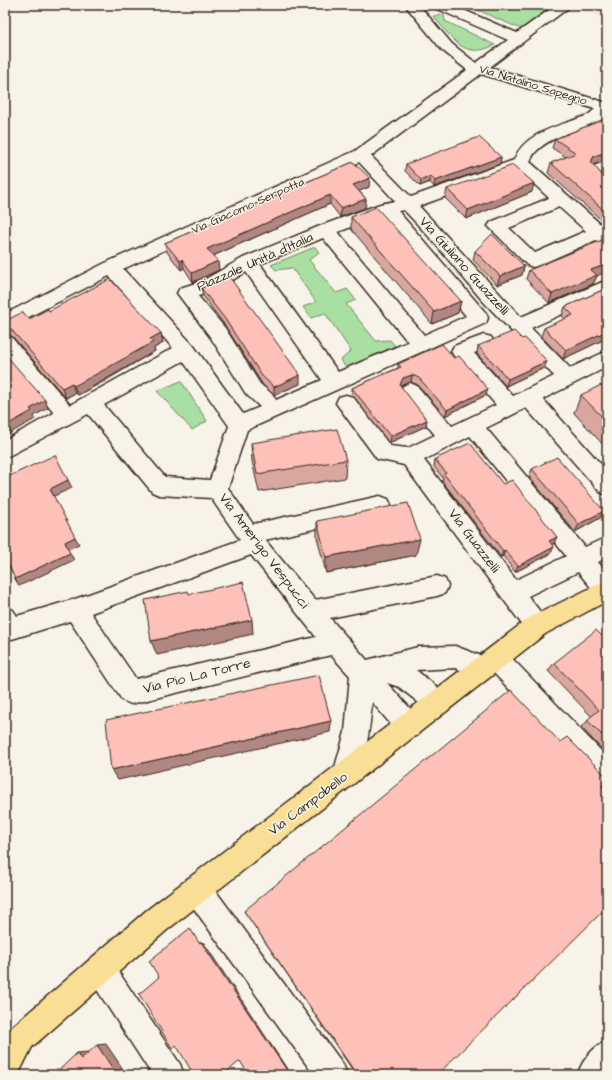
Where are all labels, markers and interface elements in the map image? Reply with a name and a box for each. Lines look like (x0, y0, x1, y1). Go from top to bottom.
street label: Via Natalino Sapegno (477, 60, 589, 111)
street label: Via Giacomo Serpotta (189, 173, 307, 239)
street label: Via Giuliano Guazzelli (414, 212, 514, 320)
street label: Piazzale Unità d'Italia (194, 227, 316, 297)
street label: Via Amerigo Vespucci (214, 489, 314, 613)
street label: Via Guazzelli (443, 505, 505, 577)
street label: Via Pio La Torre (141, 653, 253, 699)
street label: Via Campobello (264, 767, 352, 841)

